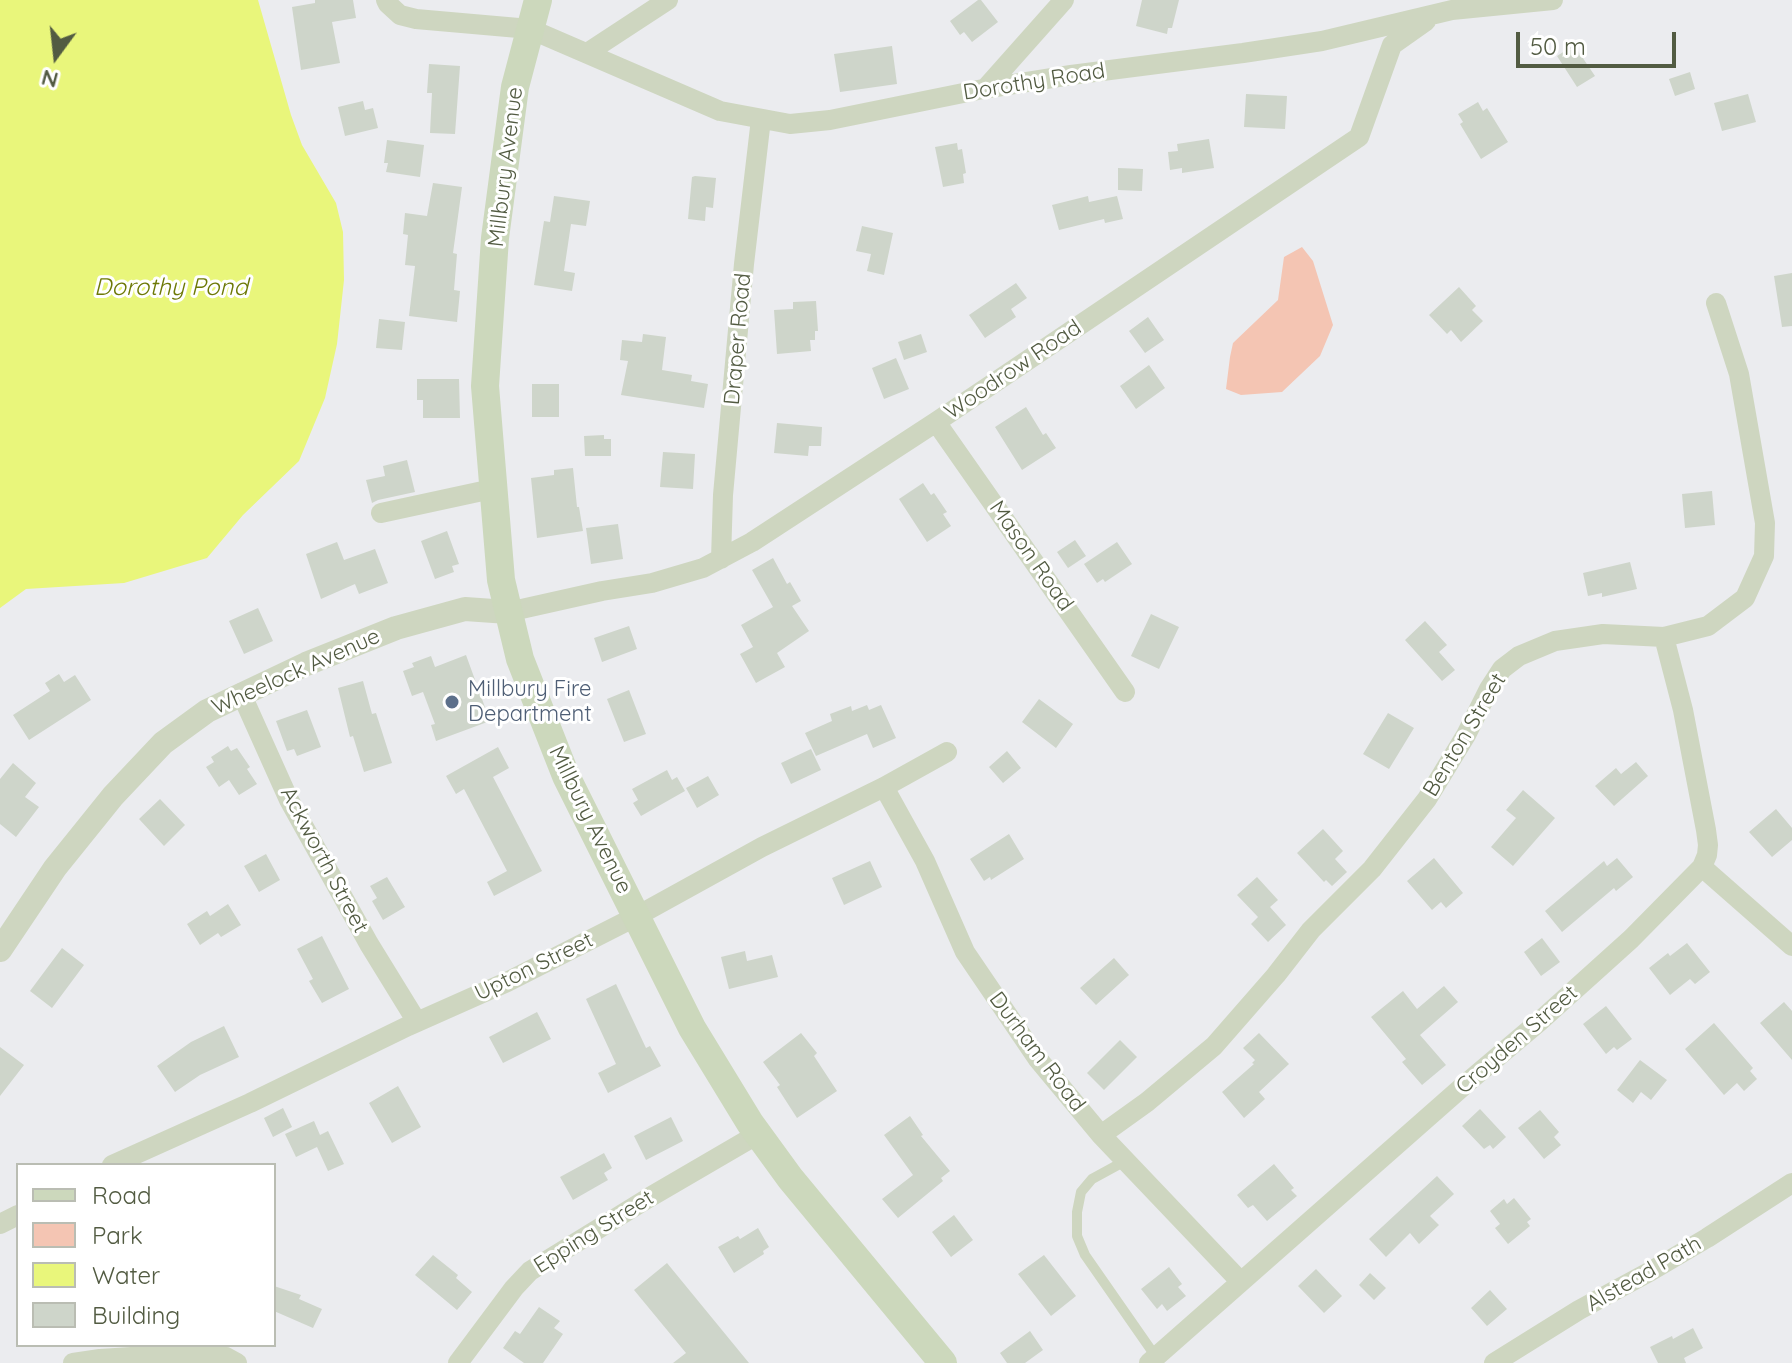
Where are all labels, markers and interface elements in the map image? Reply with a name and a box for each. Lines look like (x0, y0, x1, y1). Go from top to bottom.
north arrow (16, 16, 96, 96)
scale bar (1520, 16, 1680, 66)
text: 50 m (1530, 31, 1586, 61)
street label: Dorothy Road (961, 58, 1107, 106)
text: N (38, 64, 61, 95)
street label: Millbury Avenue (483, 85, 529, 249)
street label: Draper Road (719, 272, 757, 406)
water label: Dorothy Pond (94, 274, 248, 302)
street label: Woodrow Road (940, 315, 1086, 425)
street label: Mason Road (983, 496, 1079, 616)
street label: Wheelock Avenue (208, 623, 384, 721)
street label: Benton Street (1418, 669, 1512, 801)
place label: Millbury Fire Department (468, 676, 592, 728)
marker: Millbury Fire Department (443, 693, 461, 711)
street label: Millbury Avenue (543, 742, 637, 898)
street label: Ackworth Street (274, 782, 374, 938)
street label: Upton Street (470, 927, 598, 1007)
street label: Croyden Street (1451, 980, 1583, 1100)
street label: Durham Road (983, 987, 1091, 1117)
legend (16, 1163, 276, 1347)
text: Road (92, 1180, 152, 1210)
street label: Epping Street (529, 1185, 659, 1279)
text: Park (92, 1220, 143, 1250)
street label: Alstead Path (1582, 1230, 1706, 1318)
text: Water (92, 1260, 160, 1290)
text: Building (92, 1300, 180, 1330)

